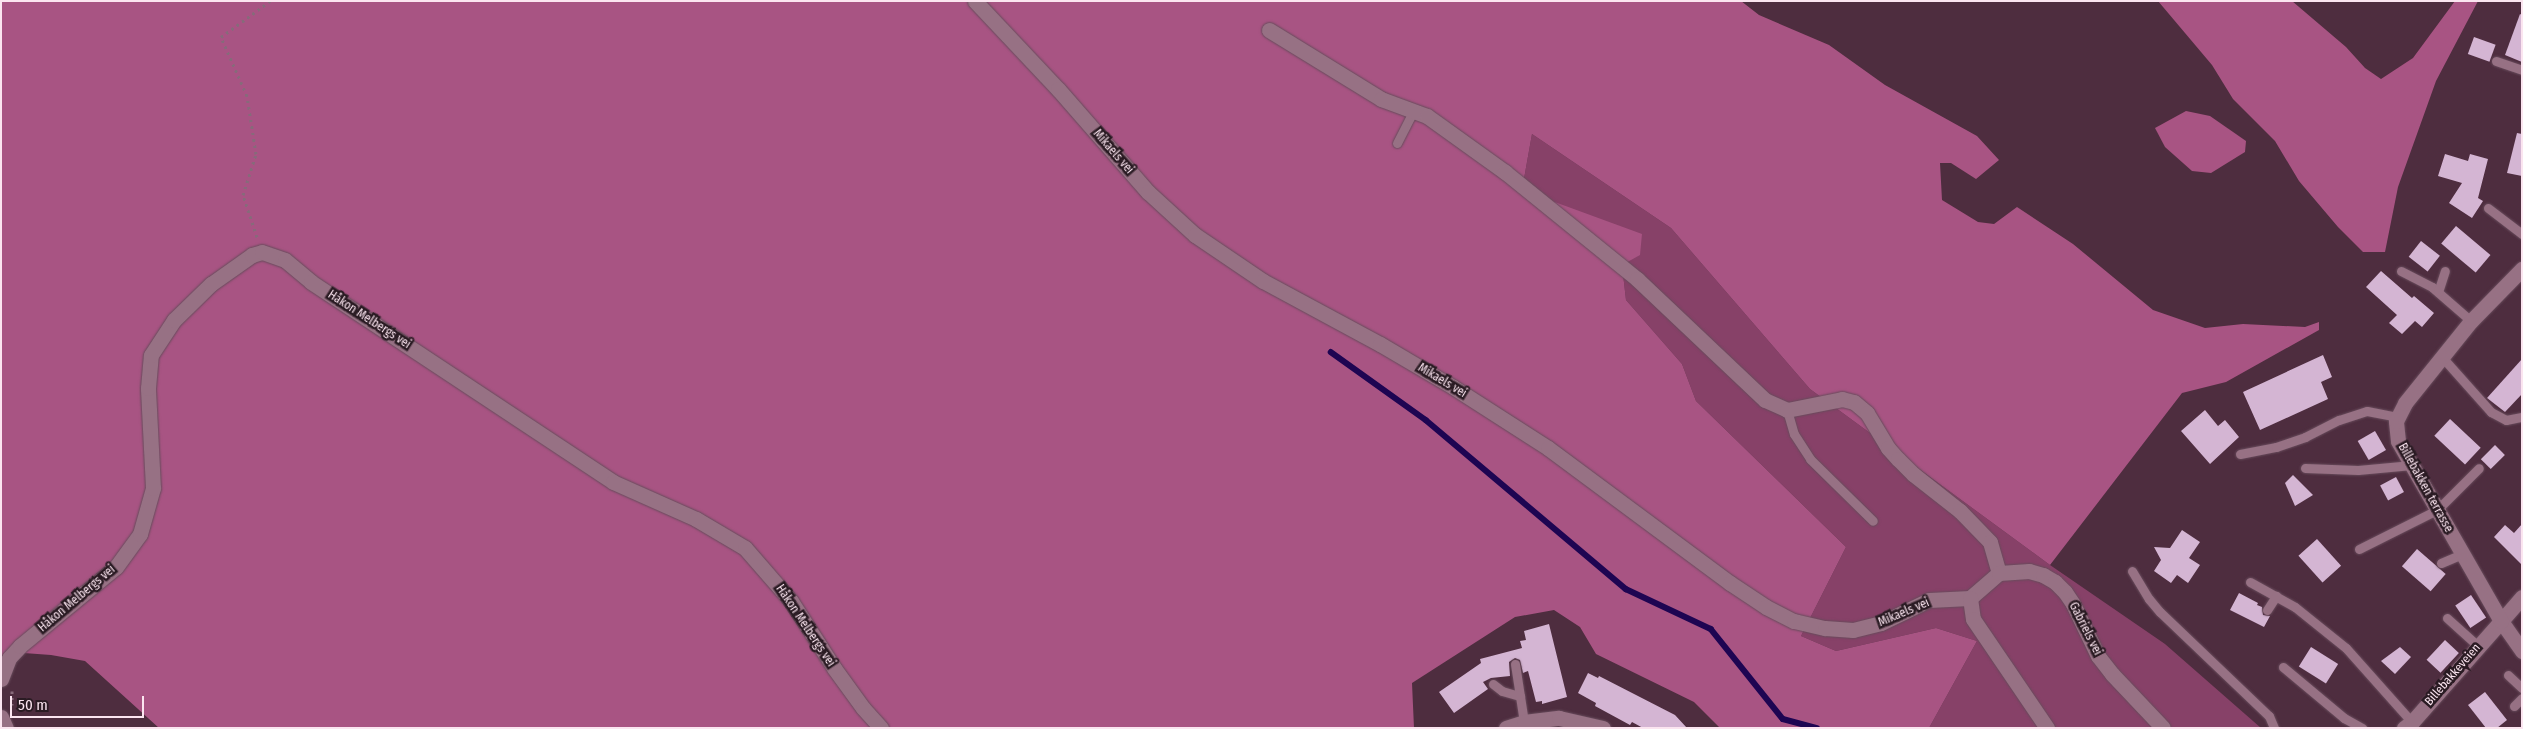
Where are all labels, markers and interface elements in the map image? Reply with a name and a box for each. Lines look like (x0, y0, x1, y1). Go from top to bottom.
street label: Mikaels vei (1090, 127, 1136, 177)
street label: Håkon Melbergs vei (325, 288, 413, 352)
street label: Mikaels vei (1415, 361, 1469, 401)
street label: Billebakken terrasse (2395, 441, 2455, 535)
street label: Håkon Melbergs vei (36, 563, 118, 635)
street label: Håkon Melbergs vei (772, 582, 838, 670)
street label: Mikaels vei (1876, 596, 1932, 630)
street label: Gabriels vei (2066, 600, 2104, 658)
street label: Billebakkeveien (2422, 641, 2484, 709)
scale bar (12, 686, 146, 718)
text: 50 m (18, 696, 48, 714)

